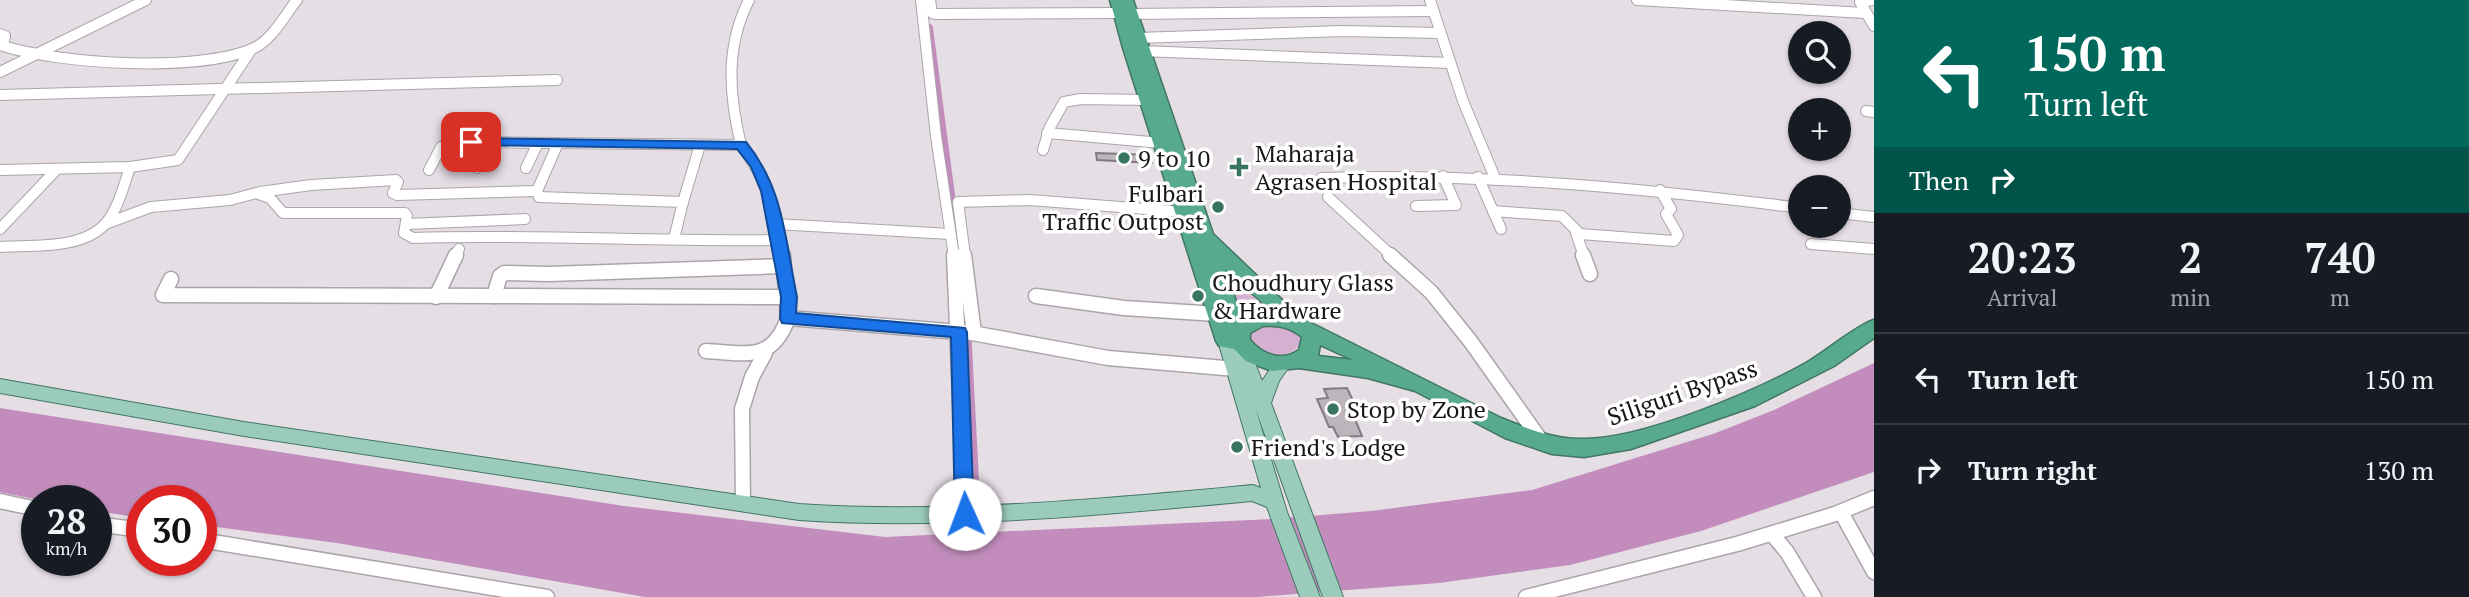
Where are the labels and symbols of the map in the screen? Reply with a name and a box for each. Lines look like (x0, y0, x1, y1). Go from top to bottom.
pin (441, 112, 501, 172)
place label: Maharaja Agrasen Hospital (1255, 137, 1437, 197)
place label: 9 to 10 (1138, 142, 1210, 174)
marker: 9 to 10 (1116, 150, 1132, 166)
marker: Maharaja Agrasen Hospital (1229, 157, 1249, 177)
place label: Fulbari Traffic Outpost (1042, 177, 1204, 237)
marker: Fulbari Traffic Outpost (1210, 199, 1226, 215)
place label: Choudhury Glass & Hardware (1212, 266, 1394, 326)
marker: Choudhury Glass & Hardware (1190, 288, 1206, 304)
street label: Siliguri Bypass (1603, 351, 1761, 433)
place label: Stop by Zone (1347, 393, 1486, 425)
marker: Stop by Zone (1325, 401, 1341, 417)
place label: Friend's Lodge (1251, 431, 1405, 463)
marker: Friend's Lodge (1229, 439, 1245, 455)
position arrow (928, 477, 1002, 551)
speed limit sign: 30 (126, 485, 217, 576)

